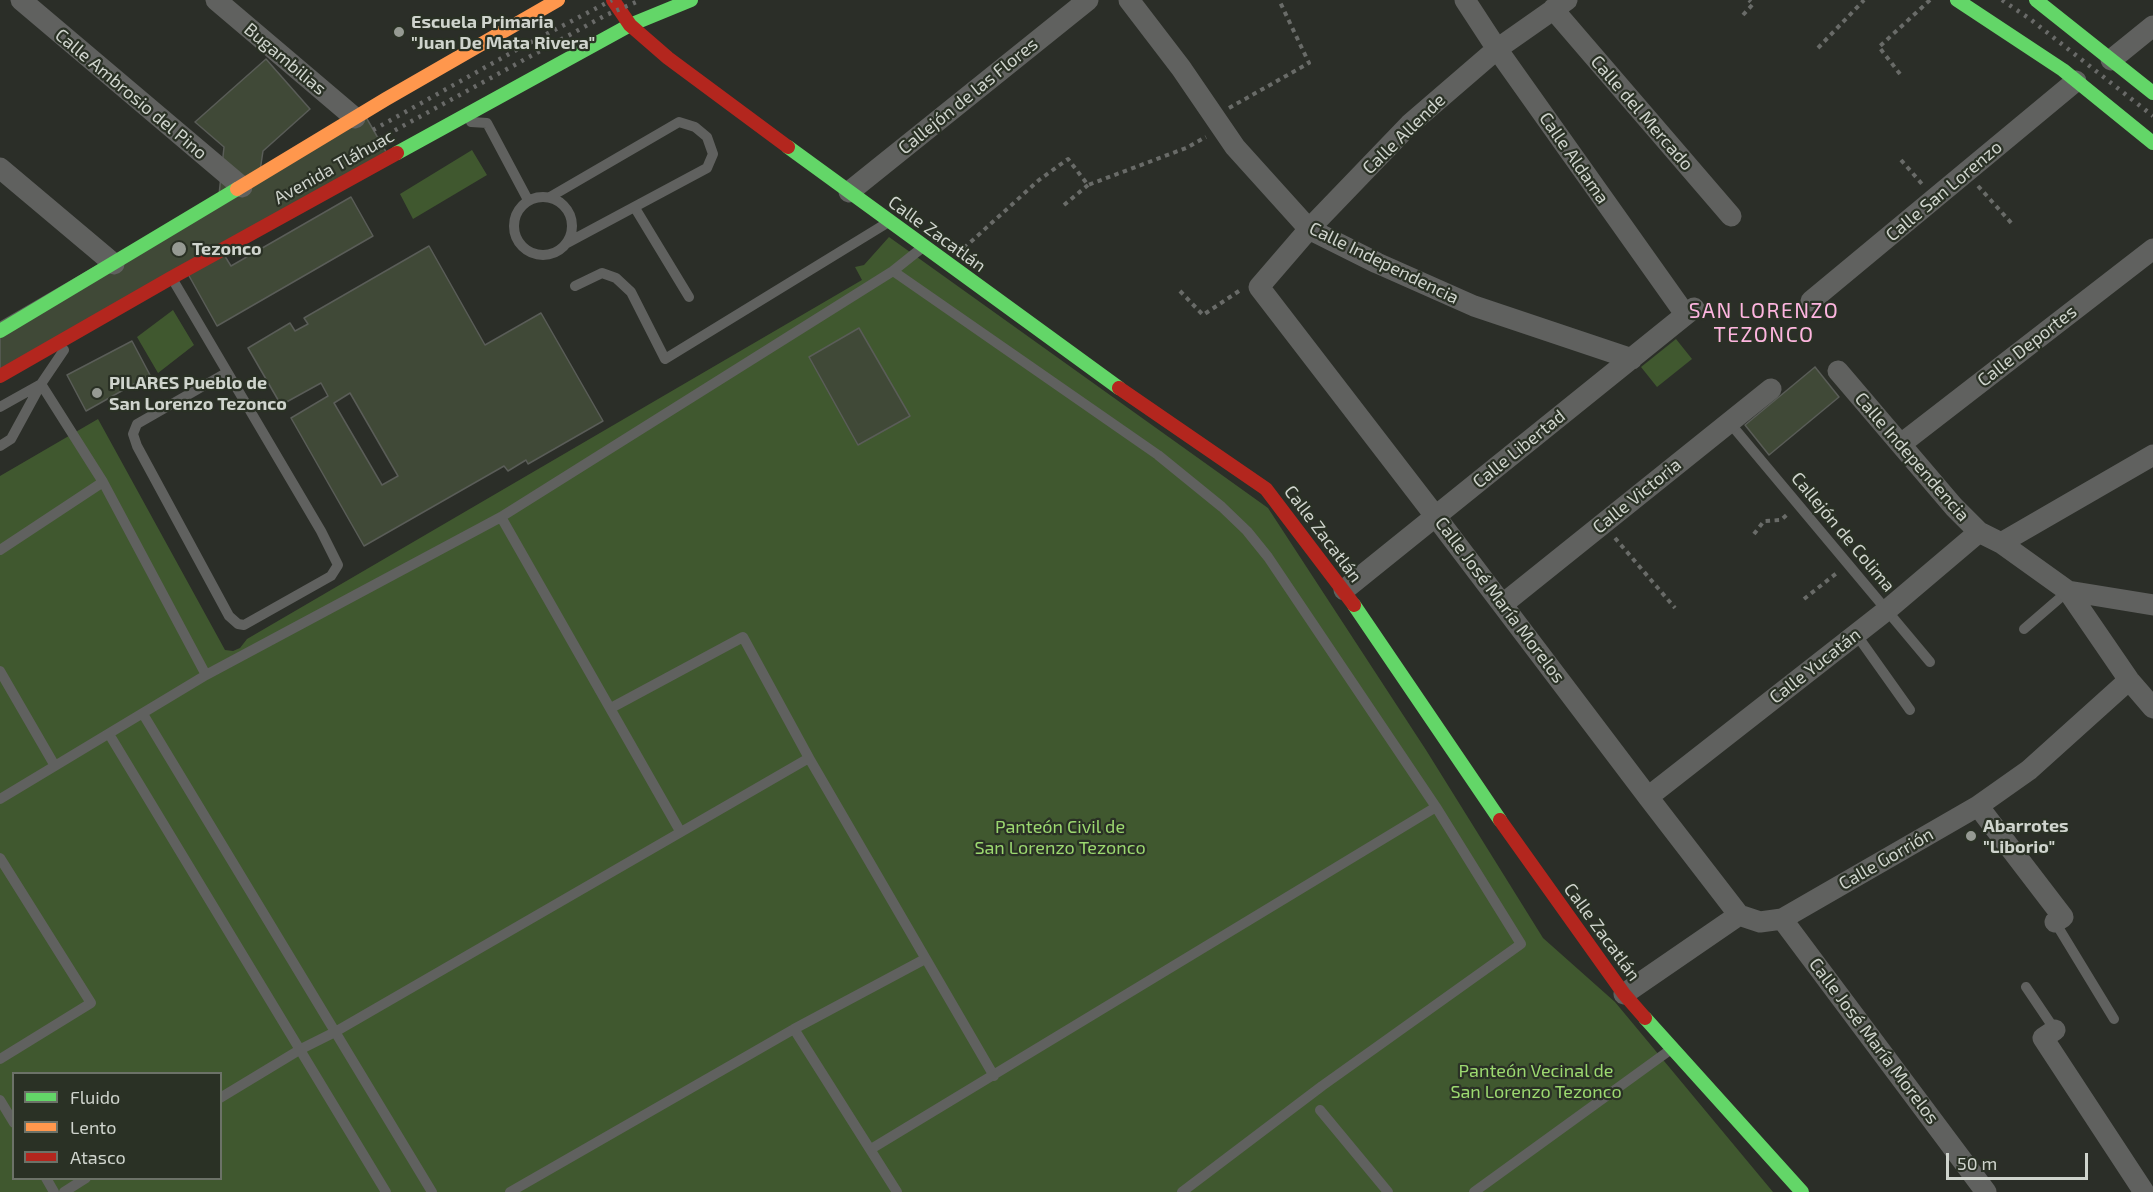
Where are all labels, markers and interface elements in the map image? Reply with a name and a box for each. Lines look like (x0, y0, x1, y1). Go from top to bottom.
place label: Escuela Primaria "Juan De Mata Rivera" (411, 11, 595, 54)
street label: Bugambilias (240, 18, 330, 100)
street label: Calle Ambrosio del Pino (51, 24, 211, 164)
marker: Escuela Primaria "Juan De Mata Rivera" (392, 25, 406, 39)
street label: Callejón de las Flores (894, 33, 1042, 159)
street label: Calle del Mercado (1586, 51, 1698, 175)
street label: Calle Allende (1358, 89, 1450, 179)
street label: Calle Aldama (1534, 108, 1614, 208)
street label: Avenida Tláhuac (270, 125, 398, 209)
street label: Calle San Lorenzo (1882, 136, 2006, 246)
street label: Calle Zacatlán (884, 191, 990, 277)
street label: Calle Independencia (1306, 217, 1462, 309)
place label: Tezonco (192, 238, 262, 260)
marker: Tezonco (170, 240, 188, 258)
district label: SAN LORENZO TEZONCO (1689, 298, 1839, 348)
street label: Calle Deportes (1973, 301, 2081, 391)
place label: PILARES Pueblo de San Lorenzo Tezonco (109, 372, 287, 415)
marker: PILARES Pueblo de San Lorenzo Tezonco (90, 386, 104, 400)
street label: Calle Independencia (1850, 388, 1974, 526)
street label: Calle Libertad (1469, 405, 1569, 493)
street label: Calle Victoria (1588, 454, 1686, 538)
street label: Callejón de Colima (1787, 468, 1899, 596)
street label: Calle Zacatlán (1280, 481, 1366, 587)
street label: Calle José María Morelos (1430, 513, 1570, 687)
street label: Calle Yucatán (1765, 624, 1865, 708)
place label: Abarrotes "Liborio" (1983, 815, 2069, 858)
park label: Panteón Civil de San Lorenzo Tezonco (974, 816, 1146, 858)
street label: Calle Gorrión (1835, 823, 1937, 895)
marker: Abarrotes "Liborio" (1964, 829, 1978, 843)
street label: Calle Zacatlán (1559, 879, 1645, 985)
street label: Calle José María Morelos (1804, 954, 1944, 1128)
park label: Panteón Vecinal de San Lorenzo Tezonco (1450, 1060, 1622, 1102)
legend (12, 1072, 222, 1180)
text: Fluido (70, 1086, 120, 1108)
text: Lento (70, 1116, 116, 1138)
scale bar (1949, 1141, 2092, 1179)
text: Atasco (70, 1146, 126, 1168)
text: 50 m (1957, 1152, 1997, 1174)

